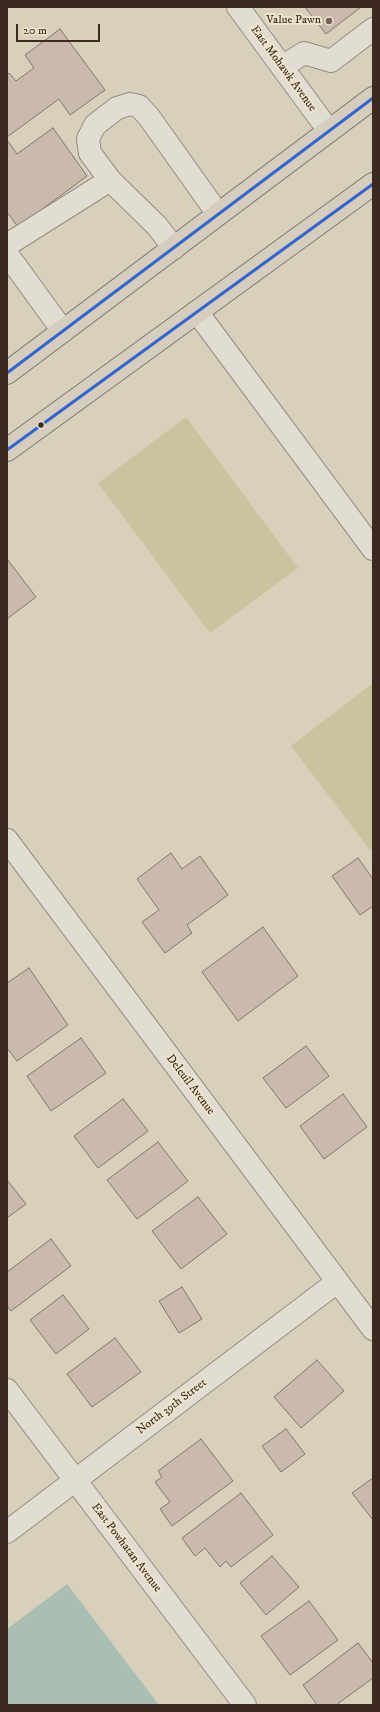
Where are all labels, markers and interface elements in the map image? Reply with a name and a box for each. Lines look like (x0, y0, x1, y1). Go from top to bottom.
place label: Value Pawn (266, 14, 321, 28)
scale bar (18, 16, 102, 42)
marker: Value Pawn (324, 16, 334, 26)
text: 20 m (23, 23, 47, 38)
street label: East Mohawk Avenue (247, 23, 319, 115)
unlabelled marker (36, 420, 46, 430)
street label: Deleuil Avenue (163, 1052, 217, 1118)
street label: North 39th Street (134, 1376, 210, 1438)
street label: East Powhatan Avenue (88, 1501, 164, 1595)

